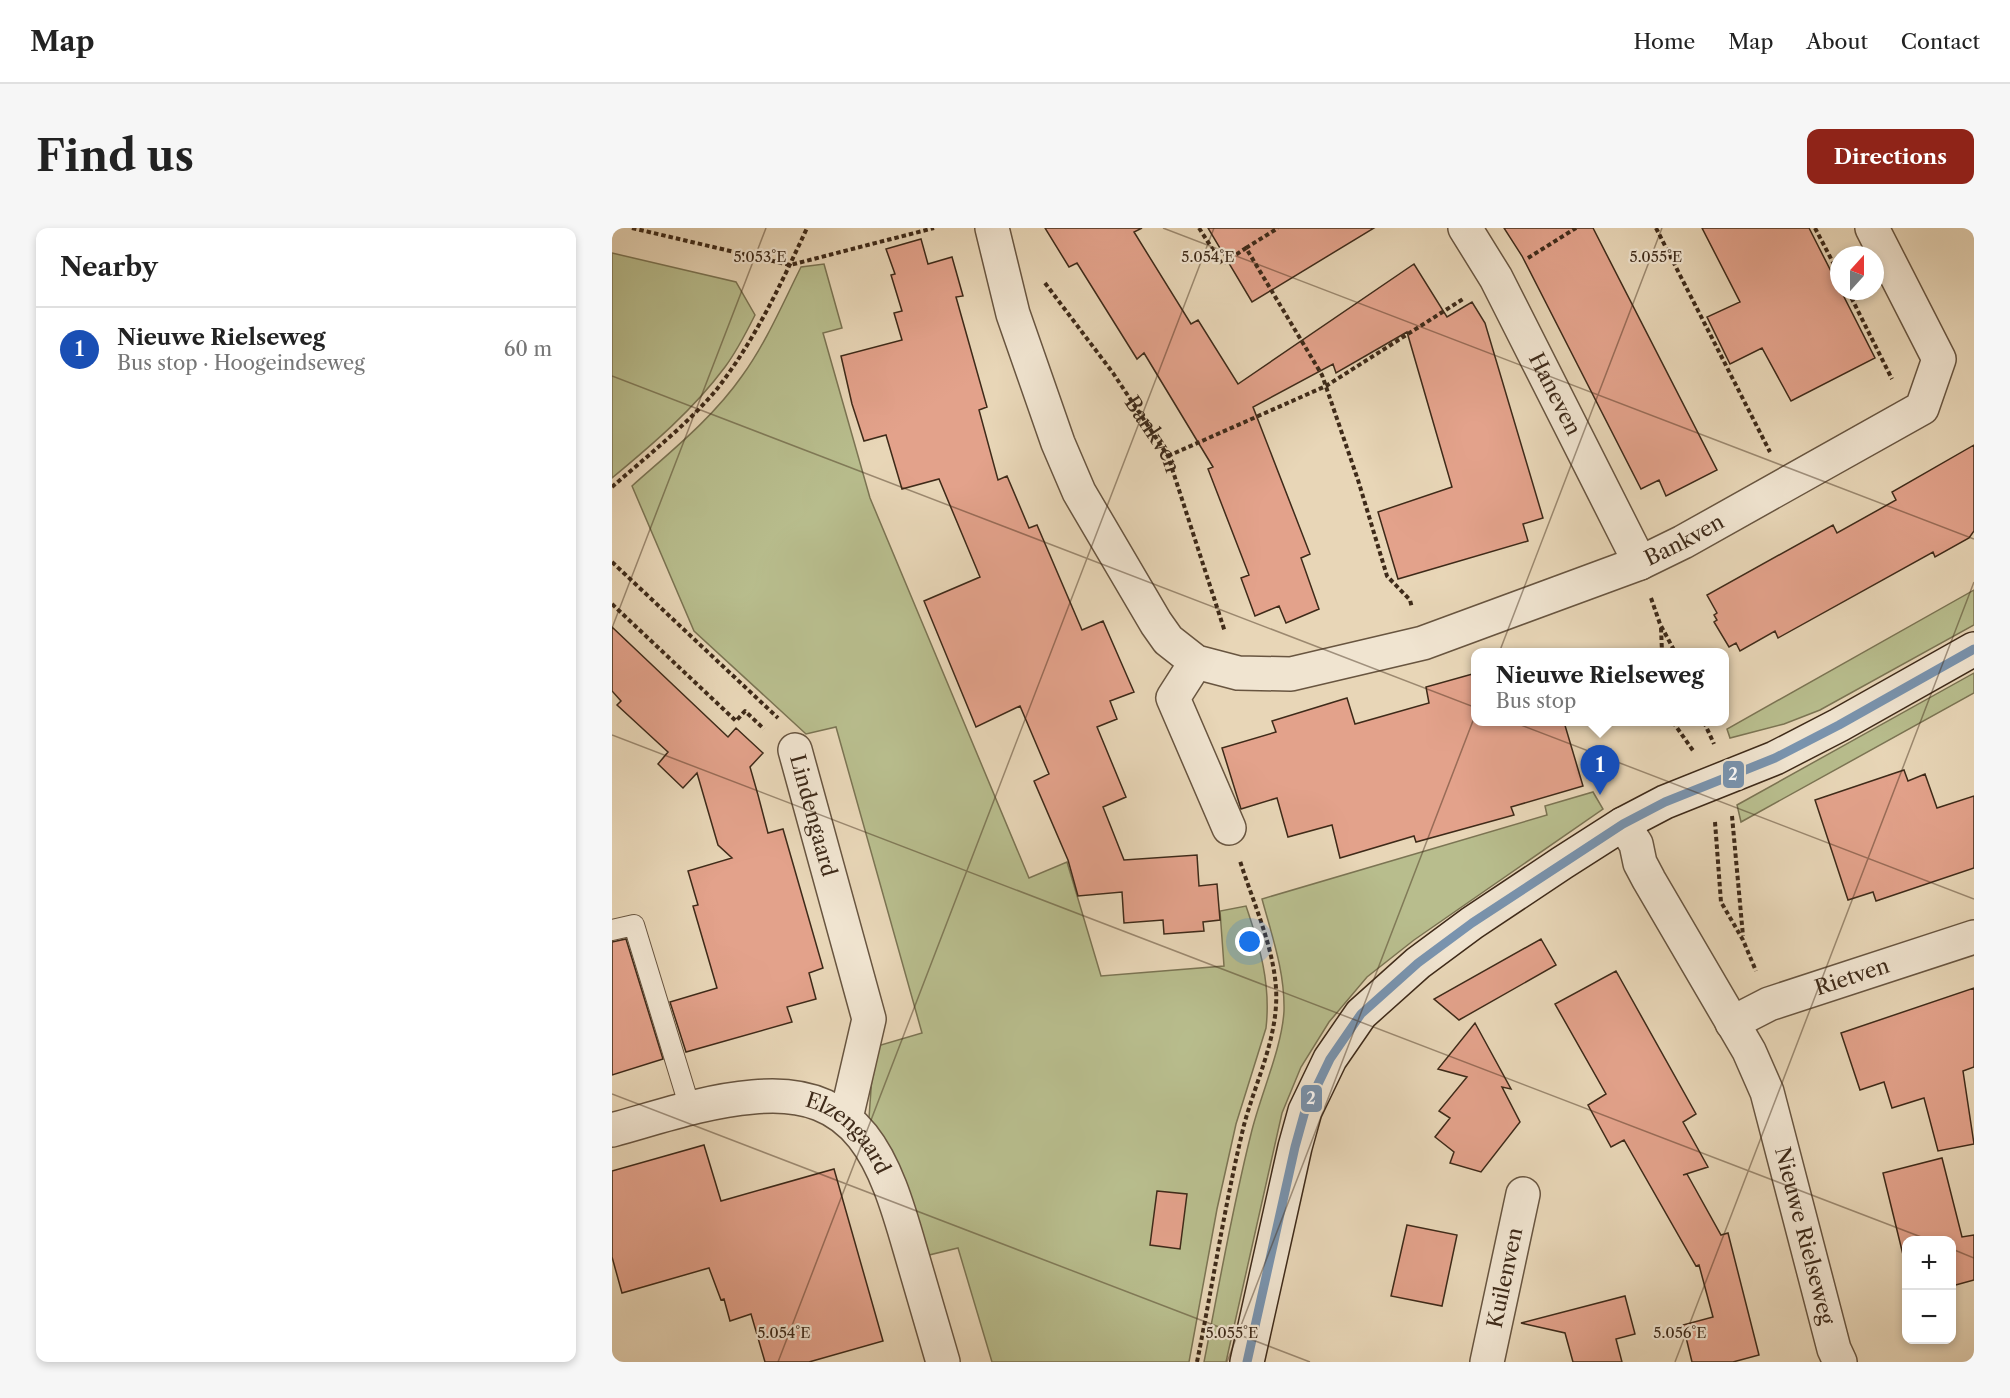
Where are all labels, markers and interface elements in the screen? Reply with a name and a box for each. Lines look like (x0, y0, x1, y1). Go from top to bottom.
text: Map (30, 24, 94, 58)
text: Home (1634, 29, 1695, 54)
text: Map (1728, 29, 1773, 54)
text: About (1806, 29, 1868, 54)
text: Contact (1901, 29, 1980, 54)
button: Directions (1807, 129, 1974, 184)
text: Find us (36, 130, 194, 182)
north arrow (1830, 246, 1884, 300)
text: 5.053°E (733, 247, 787, 266)
text: 5.054°E (1181, 247, 1235, 266)
text: 5.055°E (1630, 247, 1682, 266)
text: Nearby (60, 251, 158, 283)
text: Nieuwe Rielseweg (117, 324, 325, 351)
text: 1 (75, 337, 84, 361)
text: 60 m (504, 337, 552, 361)
street label: Haneven (1524, 349, 1586, 439)
text: Bus stop · Hoogeindseweg (117, 351, 365, 375)
street label: Bankven (1120, 391, 1186, 476)
street label: Bankven (1640, 509, 1728, 571)
popup (1471, 648, 1729, 726)
text: Nieuwe Rielseweg (1496, 662, 1704, 689)
text: Bus stop (1496, 689, 1576, 713)
pin: 1 (1580, 746, 1620, 795)
street label: Lindengaard (785, 752, 842, 879)
line badge: 2 (1722, 760, 1745, 789)
text: 2 (1728, 764, 1738, 784)
your location (1235, 927, 1264, 956)
street label: Rietven (1812, 953, 1892, 1000)
line badge: 2 (1300, 1084, 1323, 1113)
street label: Elzengaard (803, 1087, 896, 1178)
text: 2 (1306, 1088, 1316, 1108)
street label: Nieuwe Rielseweg (1770, 1144, 1840, 1328)
street label: Kuilenven (1482, 1225, 1527, 1330)
map controls (1902, 1236, 1956, 1344)
button: + (1902, 1236, 1956, 1290)
button: − (1902, 1290, 1956, 1344)
text: 5.054°E (757, 1323, 811, 1342)
text: 5.055°E (1206, 1323, 1258, 1342)
text: 5.056°E (1653, 1323, 1707, 1342)

